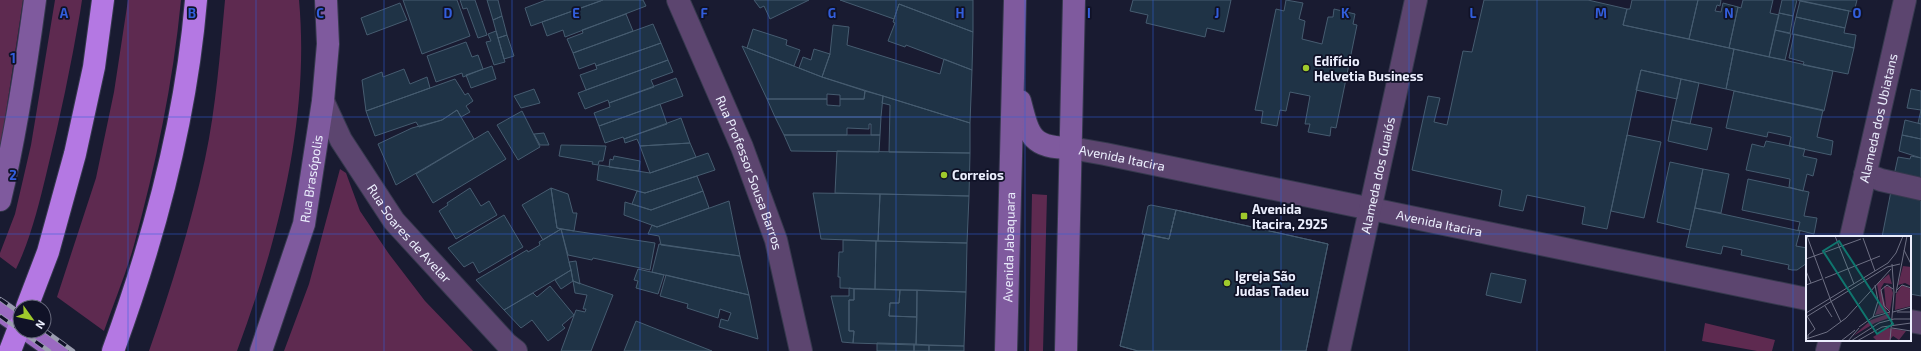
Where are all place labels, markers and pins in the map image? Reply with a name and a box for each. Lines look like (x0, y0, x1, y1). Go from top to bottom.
place label: Edifício Helvetia Business (1314, 53, 1424, 84)
marker: Edifício Helvetia Business (1301, 63, 1311, 73)
place label: Correios (952, 167, 1004, 183)
marker: Correios (939, 170, 949, 180)
place label: Avenida Itacira, 2925 (1252, 201, 1328, 232)
marker: Avenida Itacira, 2925 (1239, 211, 1249, 221)
place label: Igreja São Judas Tadeu (1235, 268, 1309, 299)
marker: Igreja São Judas Tadeu (1222, 278, 1232, 288)

